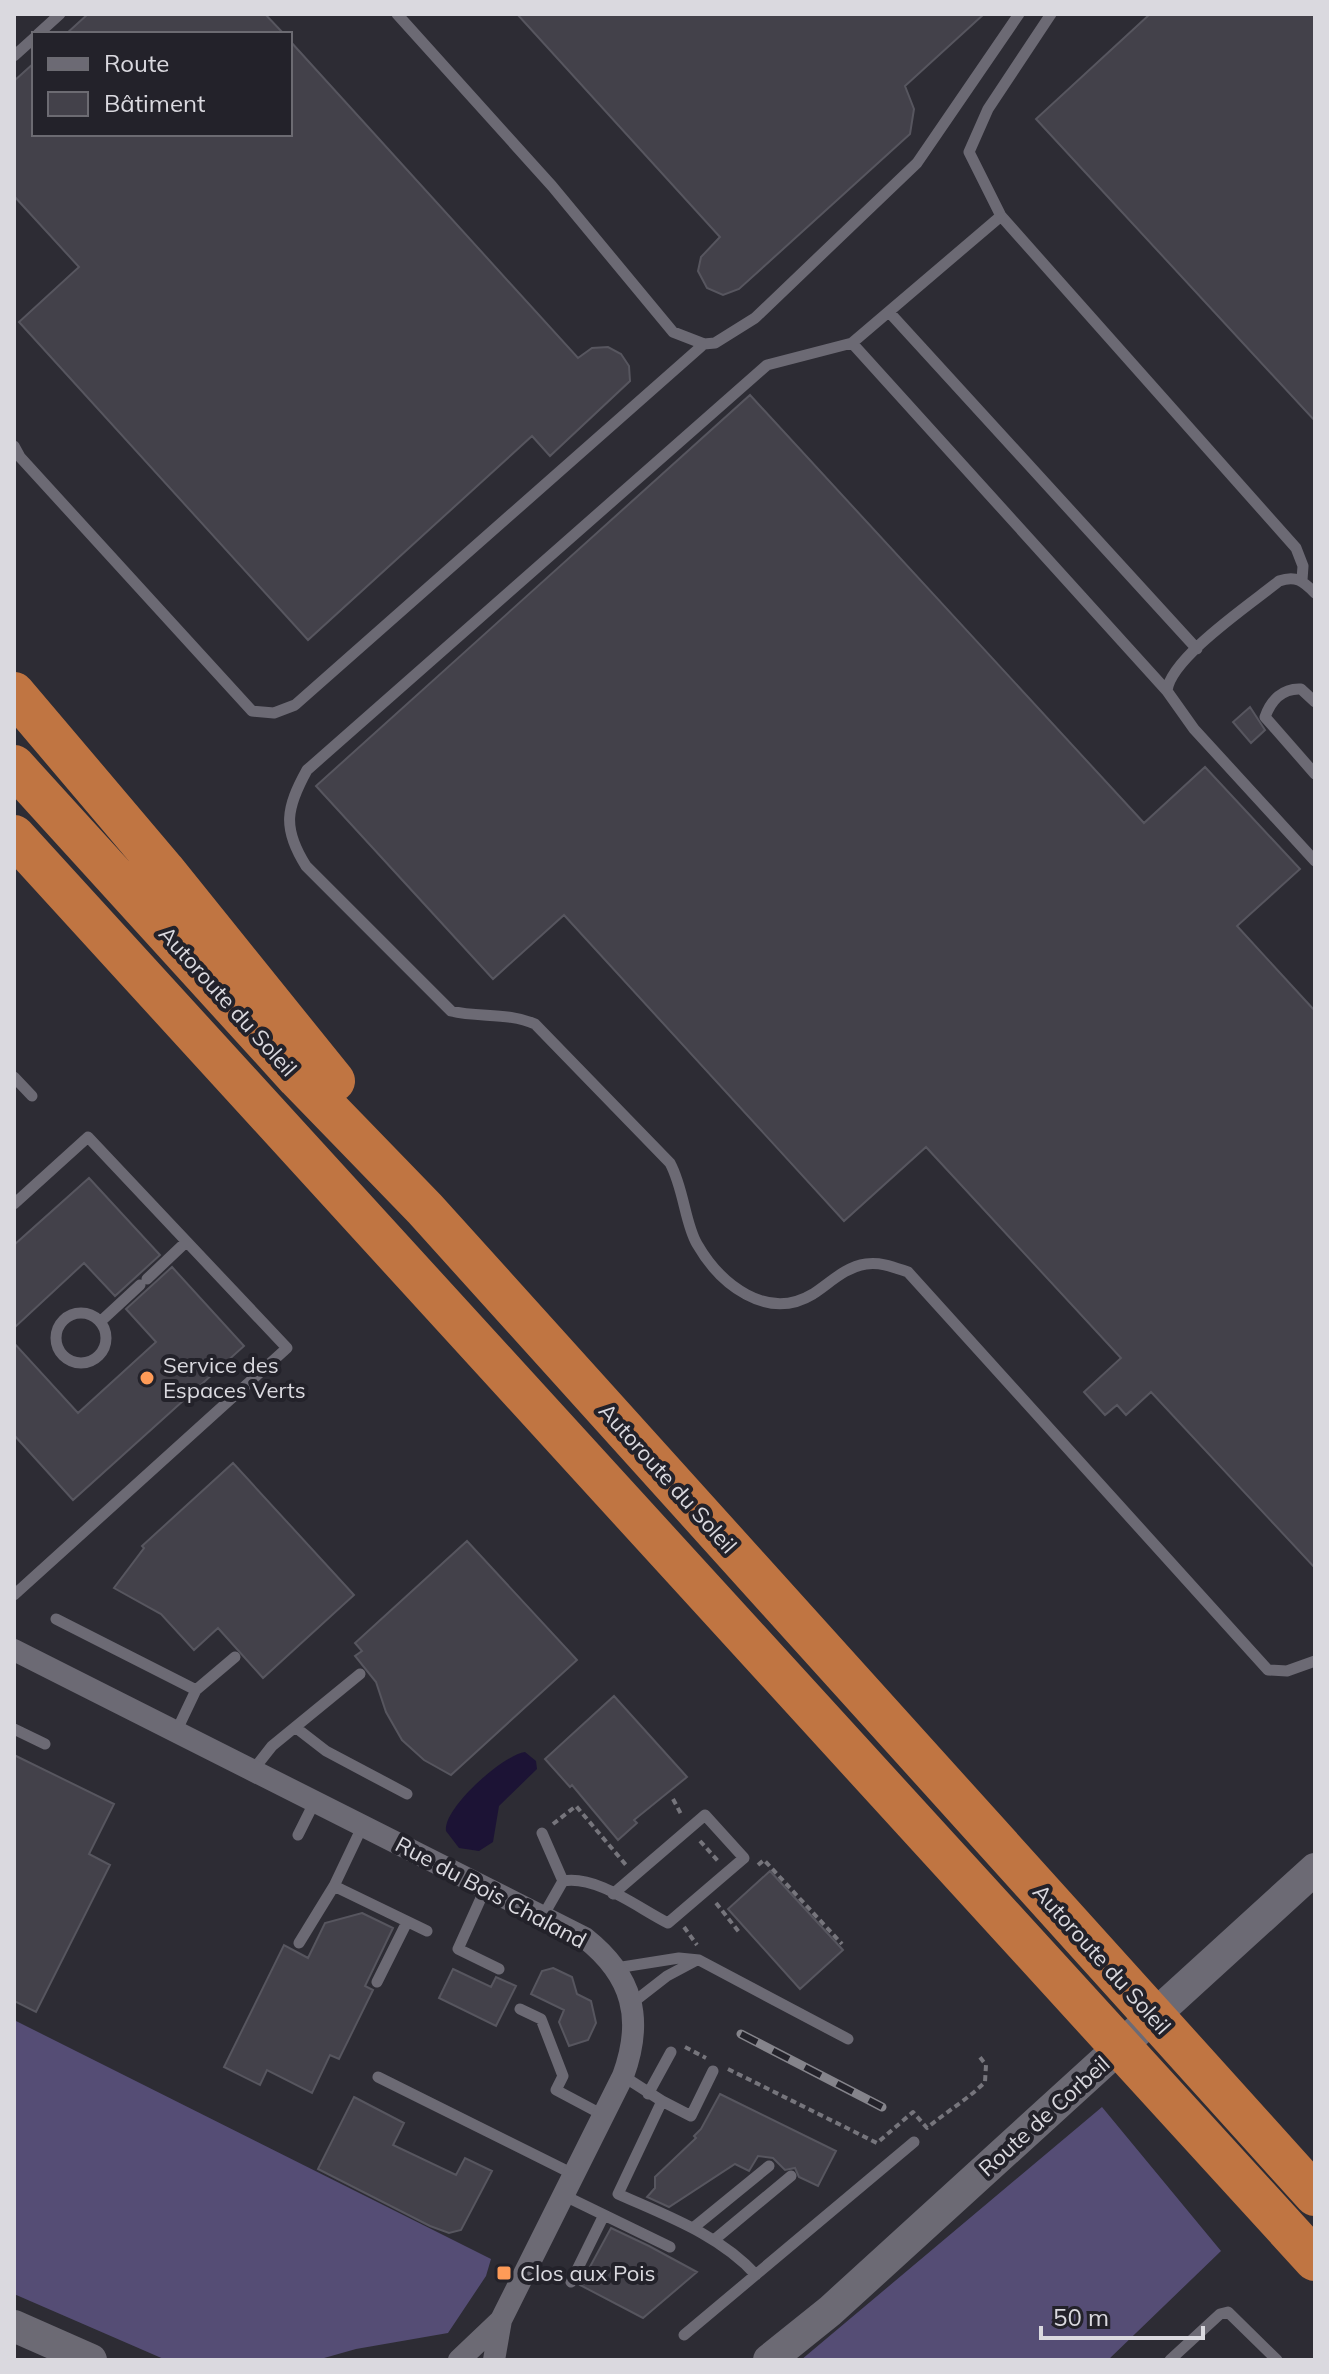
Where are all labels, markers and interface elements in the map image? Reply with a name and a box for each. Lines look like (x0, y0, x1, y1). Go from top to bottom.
legend (32, 32, 292, 136)
text: Route (104, 48, 169, 78)
text: Bâtiment (104, 88, 205, 118)
street label: Autoroute du Soleil (153, 920, 303, 1082)
place label: Service des Espaces Verts (163, 1351, 306, 1404)
marker: Service des Espaces Verts (138, 1369, 156, 1387)
street label: Autoroute du Soleil (593, 1397, 743, 1559)
street label: Rue du Bois Chaland (391, 1830, 591, 1954)
street label: Autoroute du Soleil (1027, 1878, 1177, 2040)
street label: Route de Corbeil (973, 2050, 1115, 2182)
place label: Clos aux Pois (520, 2259, 655, 2287)
marker: Clos aux Pois (495, 2264, 513, 2282)
scale bar (1041, 2290, 1203, 2340)
text: 50 m (1053, 2302, 1109, 2332)

